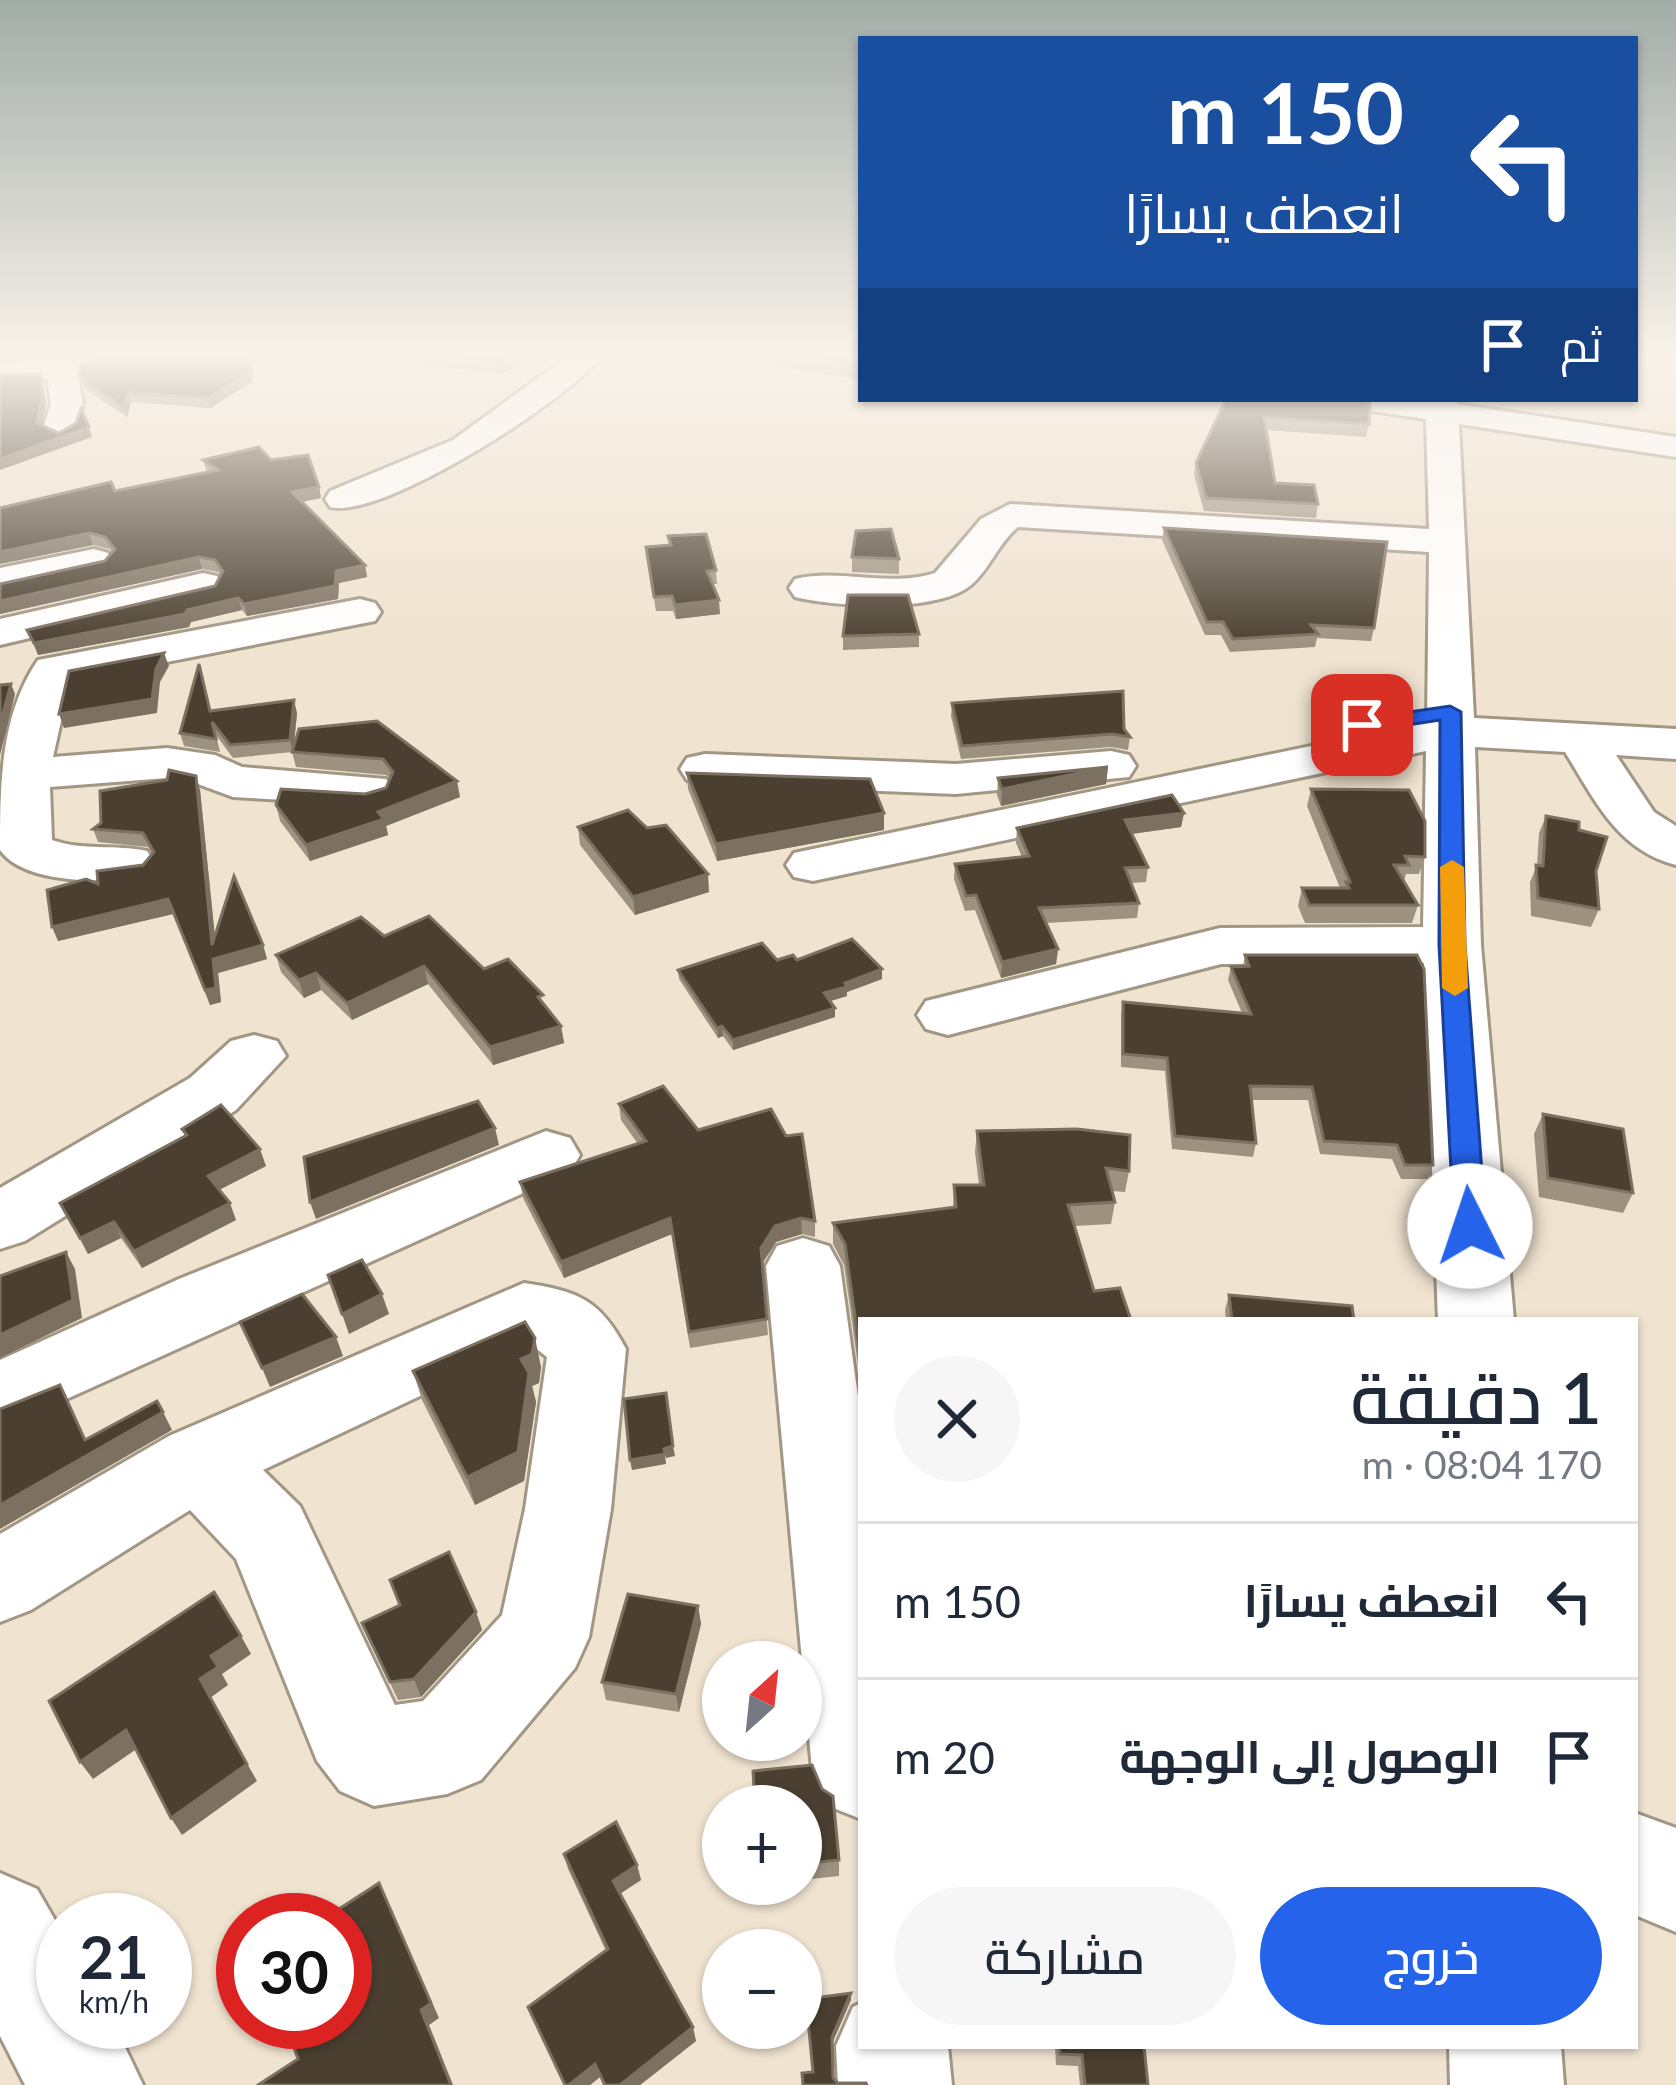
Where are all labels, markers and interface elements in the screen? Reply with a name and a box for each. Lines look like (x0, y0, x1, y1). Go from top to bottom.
text: 150 m (1167, 61, 1404, 162)
icon: left (1446, 84, 1602, 240)
text: انعطف يسارًا (1124, 180, 1404, 245)
icon: arrive (1470, 312, 1536, 378)
text: ثم (1560, 318, 1602, 372)
pin (1311, 674, 1413, 776)
icon: arrive (1329, 692, 1395, 758)
position arrow (1407, 1163, 1533, 1289)
text: 1 دقيقة (1351, 1353, 1602, 1439)
button: close (894, 1356, 1020, 1482)
text: 170 m · 08:04 (1362, 1441, 1602, 1487)
icon: left (1536, 1568, 1602, 1634)
text: انعطف يسارًا (1244, 1573, 1500, 1627)
text: 150 m (894, 1574, 1021, 1628)
north arrow (702, 1641, 822, 1761)
map controls (702, 1641, 822, 2049)
icon: arrive (1536, 1724, 1602, 1790)
text: الوصول إلى الوجهة (1120, 1729, 1500, 1783)
text: 20 m (894, 1730, 995, 1784)
button: + (702, 1785, 822, 1905)
button: مشاركة (894, 1887, 1236, 2025)
button: خروج (1260, 1887, 1602, 2025)
speed limit sign: 30 (216, 1893, 372, 2049)
text: 21 (79, 1920, 149, 1992)
button: − (702, 1929, 822, 2049)
text: km/h (79, 1983, 149, 2019)

